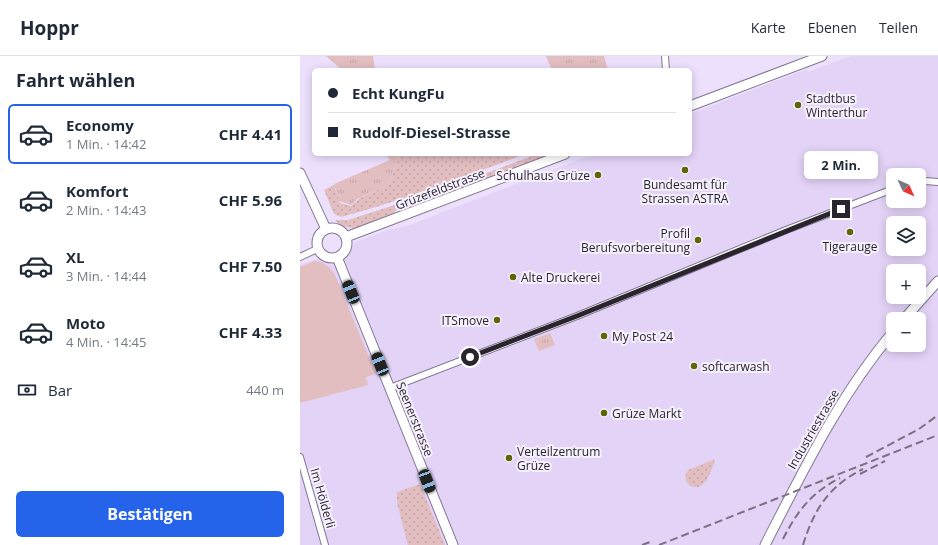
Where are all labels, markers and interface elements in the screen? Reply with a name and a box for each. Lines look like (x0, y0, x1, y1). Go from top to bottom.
text: Hoppr (20, 15, 79, 41)
text: Karte (751, 18, 786, 37)
text: Ebenen (808, 18, 857, 37)
text: Teilen (879, 18, 918, 37)
text: Fahrt wählen (16, 68, 135, 92)
text: Echt KungFu (352, 83, 445, 103)
place label: Stadtbus Winterthur (806, 90, 867, 121)
marker: Stadtbus Winterthur (793, 100, 803, 110)
text: Economy (66, 115, 134, 135)
icon: car (18, 116, 54, 152)
text: Rudolf-Diesel-Strasse (352, 122, 510, 142)
text: CHF 4.41 (219, 124, 282, 144)
text: 1 Min. · 14:42 (66, 135, 147, 153)
callout: 2 Min. (804, 151, 878, 179)
text: 2 Min. (821, 156, 861, 174)
street label: Grüzefeldstrasse (393, 164, 487, 214)
marker: Bundesamt für Strassen ASTRA (680, 165, 690, 175)
place label: Schulhaus Grüze (496, 167, 590, 184)
north arrow (886, 168, 926, 208)
map controls (886, 168, 926, 352)
marker: Schulhaus Grüze (593, 170, 603, 180)
place label: Bundesamt für Strassen ASTRA (642, 176, 729, 207)
text: Komfort (66, 181, 128, 201)
icon: car (18, 182, 54, 218)
text: CHF 5.96 (219, 190, 282, 210)
route end (832, 200, 850, 218)
text: 2 Min. · 14:43 (66, 201, 147, 219)
button: layers (886, 216, 926, 256)
place label: Profil Berufsvorbereitung (581, 225, 690, 256)
marker: Tigerauge (845, 227, 855, 237)
marker: Profil Berufsvorbereitung (693, 235, 703, 245)
place label: Tigerauge (822, 238, 878, 255)
text: XL (66, 247, 84, 267)
icon: car (18, 248, 54, 284)
text: CHF 7.50 (219, 256, 282, 276)
button: + (886, 264, 926, 304)
text: 3 Min. · 14:44 (66, 267, 147, 285)
place label: Alte Druckerei (521, 269, 600, 286)
marker: Alte Druckerei (508, 272, 518, 282)
car (341, 279, 361, 305)
place label: ITSmove (441, 312, 489, 329)
button: − (886, 312, 926, 352)
text: Moto (66, 313, 105, 333)
icon: car (18, 314, 54, 350)
marker: ITSmove (492, 315, 502, 325)
text: CHF 4.33 (219, 322, 282, 342)
place label: My Post 24 (612, 328, 673, 345)
marker: My Post 24 (599, 331, 609, 341)
text: 4 Min. · 14:45 (66, 333, 147, 351)
route start (461, 348, 479, 366)
car (370, 351, 390, 377)
place label: softcarwash (702, 358, 770, 375)
marker: softcarwash (689, 361, 699, 371)
icon: cash (16, 379, 38, 401)
street label: Seenerstrasse (392, 379, 438, 459)
text: Bar (48, 380, 72, 400)
text: 440 m (246, 381, 284, 399)
street label: Industriestrasse (783, 386, 843, 472)
place label: Grüze Markt (612, 405, 681, 422)
marker: Grüze Markt (599, 408, 609, 418)
place label: Verteilzentrum Grüze (517, 443, 600, 474)
marker: Verteilzentrum Grüze (504, 453, 514, 463)
street label: Im Hölderli (306, 466, 340, 530)
car (417, 468, 437, 494)
button: Bestätigen (16, 491, 284, 537)

